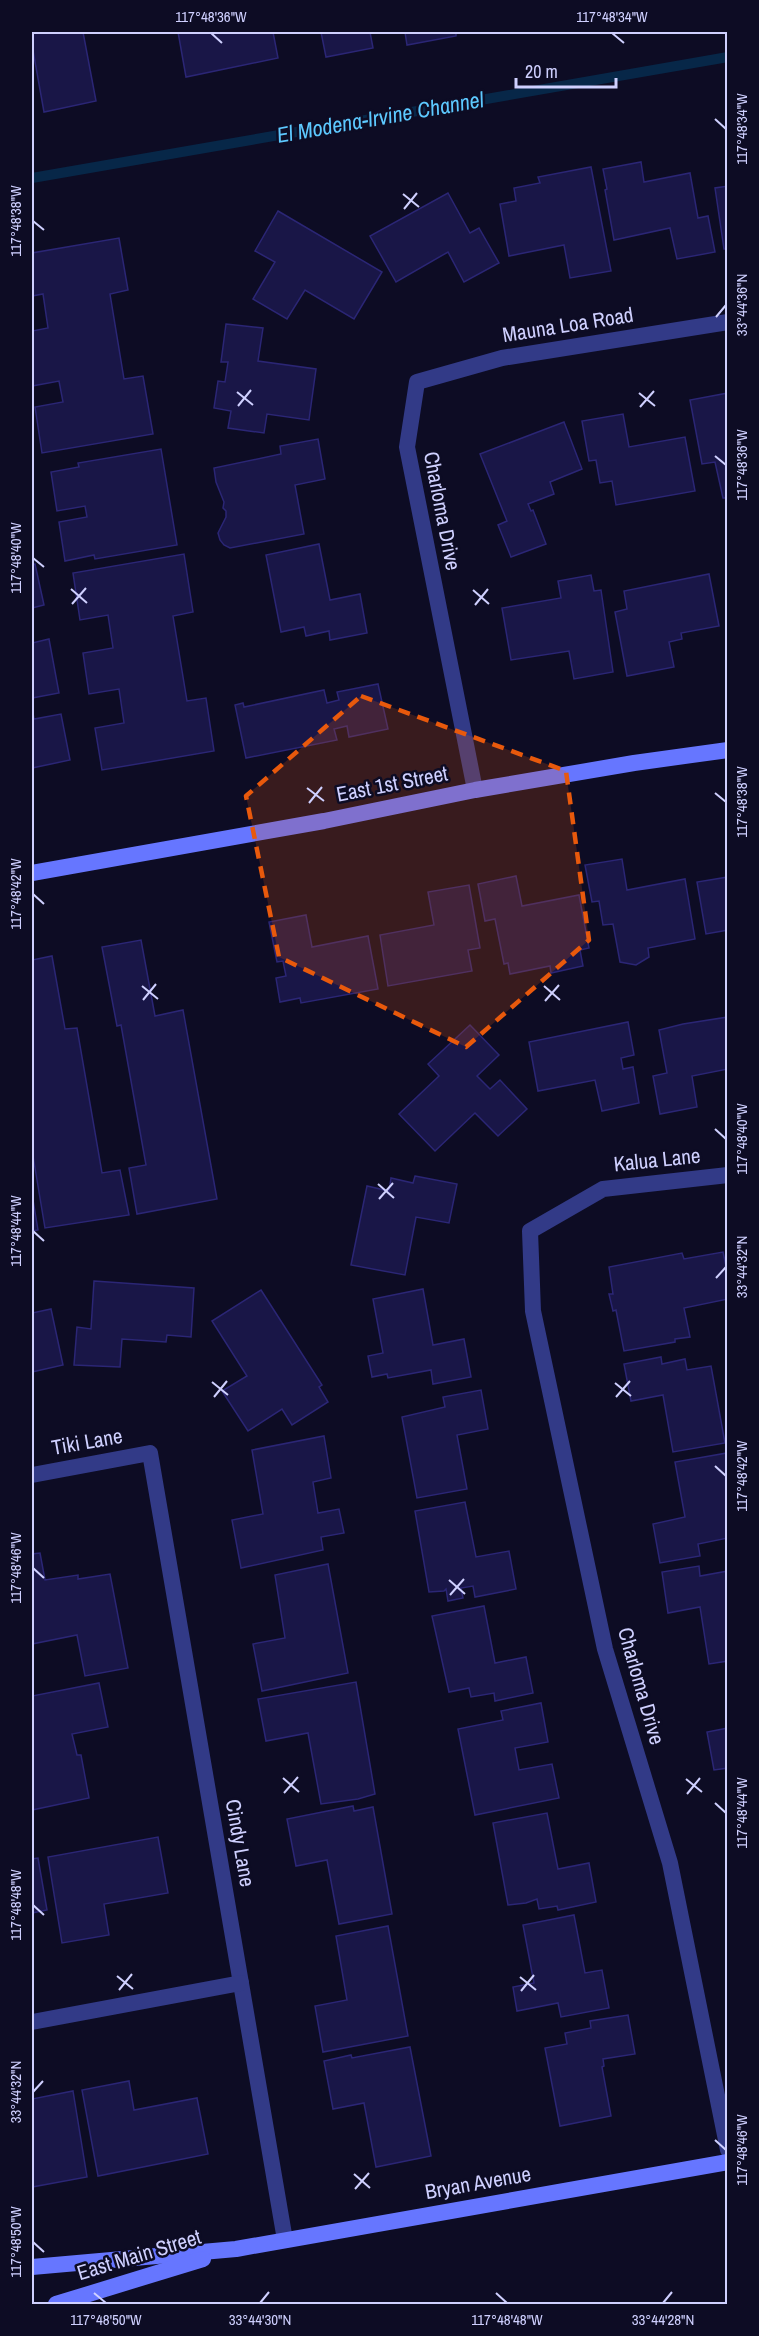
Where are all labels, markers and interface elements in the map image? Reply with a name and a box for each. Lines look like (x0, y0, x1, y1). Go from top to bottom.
text: 117°48'36"W (175, 6, 247, 27)
text: 117°48'34"W (576, 6, 648, 27)
scale bar (516, 51, 616, 89)
text: 20 m (525, 59, 558, 84)
water label: El Modena-Irvine Channel (274, 84, 487, 150)
text: 117°48'34"W (731, 93, 752, 165)
text: 117°48'38"W (5, 185, 26, 257)
text: 33°44'36"N (731, 274, 752, 336)
street label: Mauna Loa Road (500, 300, 635, 349)
text: 117°48'36"W (731, 429, 752, 501)
street label: Charloma Drive (417, 449, 468, 573)
text: 117°48'40"W (5, 522, 26, 594)
street label: East 1st Street (334, 758, 450, 809)
text: 117°48'38"W (731, 766, 752, 838)
text: 117°48'42"W (5, 858, 26, 930)
text: 117°48'40"W (731, 1103, 752, 1175)
street label: Kalua Lane (612, 1141, 702, 1178)
text: 117°48'44"W (5, 1195, 26, 1267)
text: 33°44'32"N (731, 1236, 752, 1298)
street label: Tiki Lane (49, 1421, 125, 1462)
text: 117°48'42"W (731, 1440, 752, 1512)
text: 117°48'46"W (5, 1532, 26, 1604)
street label: Charloma Drive (611, 1624, 672, 1748)
text: 117°48'44"W (731, 1777, 752, 1849)
street label: Cindy Lane (219, 1797, 262, 1889)
text: 117°48'48"W (5, 1869, 26, 1941)
text: 33°44'32"N (5, 2061, 26, 2123)
text: 117°48'46"W (731, 2114, 752, 2186)
street label: Bryan Avenue (423, 2159, 533, 2206)
text: 117°48'50"W (5, 2206, 26, 2278)
street label: East Main Street (73, 2222, 205, 2287)
text: 117°48'50"W (70, 2309, 142, 2330)
text: 33°44'30"N (229, 2309, 291, 2330)
text: 117°48'48"W (471, 2309, 543, 2330)
text: 33°44'28"N (632, 2309, 694, 2330)

